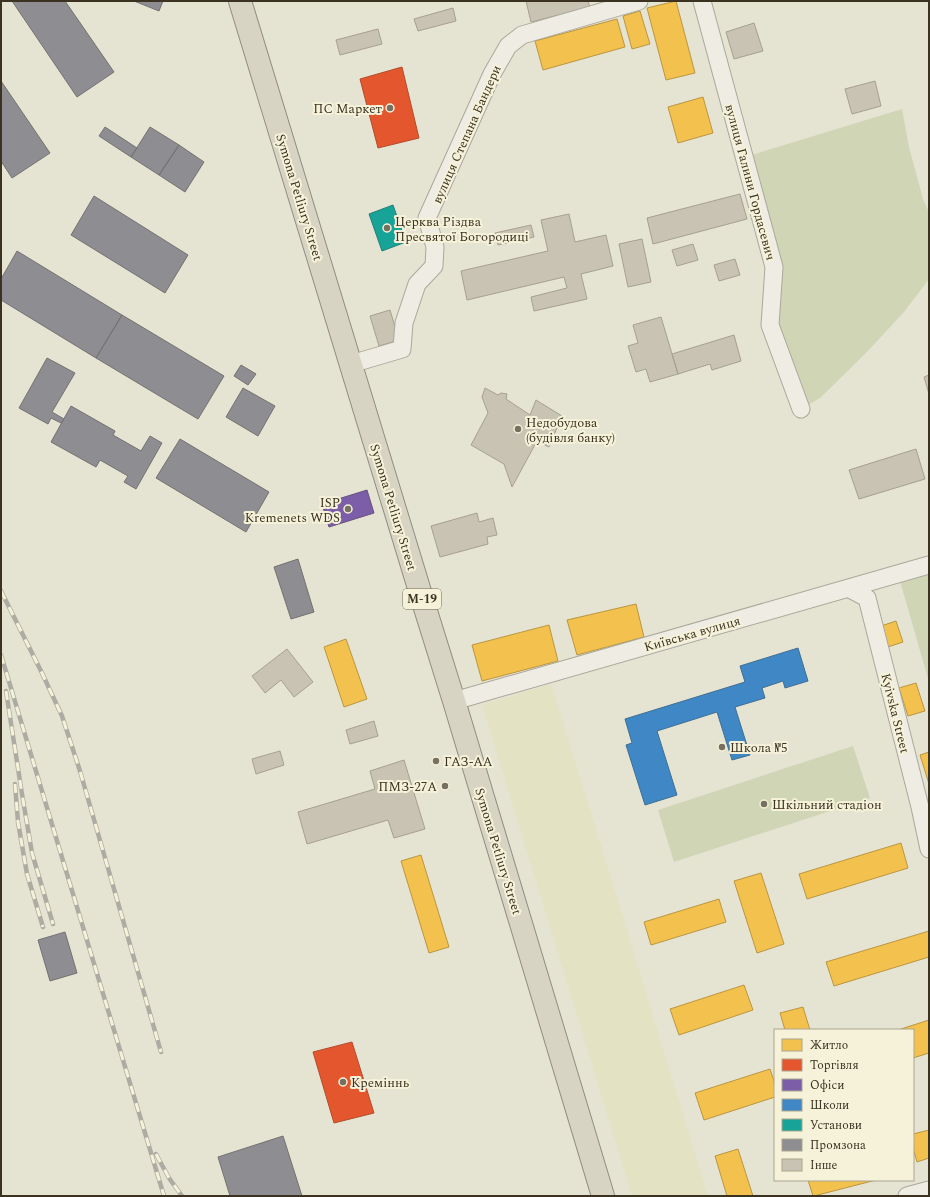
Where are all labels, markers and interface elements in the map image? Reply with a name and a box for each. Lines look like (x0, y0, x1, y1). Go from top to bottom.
street label: вулиця Степана Бандери (427, 62, 507, 207)
place label: ПС Маркет (313, 99, 382, 119)
street label: вулиця Галини Гордасевич (720, 102, 781, 263)
marker: ПС Маркет (385, 103, 395, 113)
street label: Symona Petliury Street (270, 131, 328, 264)
place label: Церква Різдва Пресвятої Богородиці (395, 212, 529, 247)
marker: Церква Різдва Пресвятої Богородиці (382, 223, 392, 233)
place label: Недобудова (будівля банку) (526, 413, 615, 448)
marker: Недобудова (будівля банку) (513, 424, 523, 434)
street label: Symona Petliury Street (364, 441, 422, 574)
place label: ISP Kremenets WDS (245, 493, 340, 528)
marker: ISP Kremenets WDS (343, 504, 353, 514)
road number: М-19 (403, 589, 441, 609)
street label: Київська вулиця (642, 611, 743, 657)
street label: Kyivska Street (875, 671, 915, 756)
place label: Школа №5 (730, 738, 787, 758)
marker: Школа №5 (717, 742, 727, 752)
place label: ГАЗ-АА (444, 752, 493, 772)
marker: ГАЗ-АА (431, 756, 441, 766)
place label: ПМЗ-27А (378, 777, 437, 797)
marker: ПМЗ-27А (440, 781, 450, 791)
street label: Symona Petliury Street (469, 785, 527, 918)
place label: Шкільний стадіон (772, 795, 882, 815)
marker: Шкільний стадіон (759, 799, 769, 809)
legend (774, 1029, 914, 1181)
text: Житло (810, 1036, 848, 1055)
text: Торгівля (810, 1056, 859, 1075)
place label: Креміннь (351, 1073, 410, 1093)
text: Офіси (810, 1076, 845, 1095)
marker: Креміннь (338, 1077, 348, 1087)
text: Школи (810, 1096, 849, 1115)
text: Установи (810, 1116, 862, 1135)
text: Промзона (810, 1136, 866, 1155)
text: Інше (810, 1156, 837, 1175)

